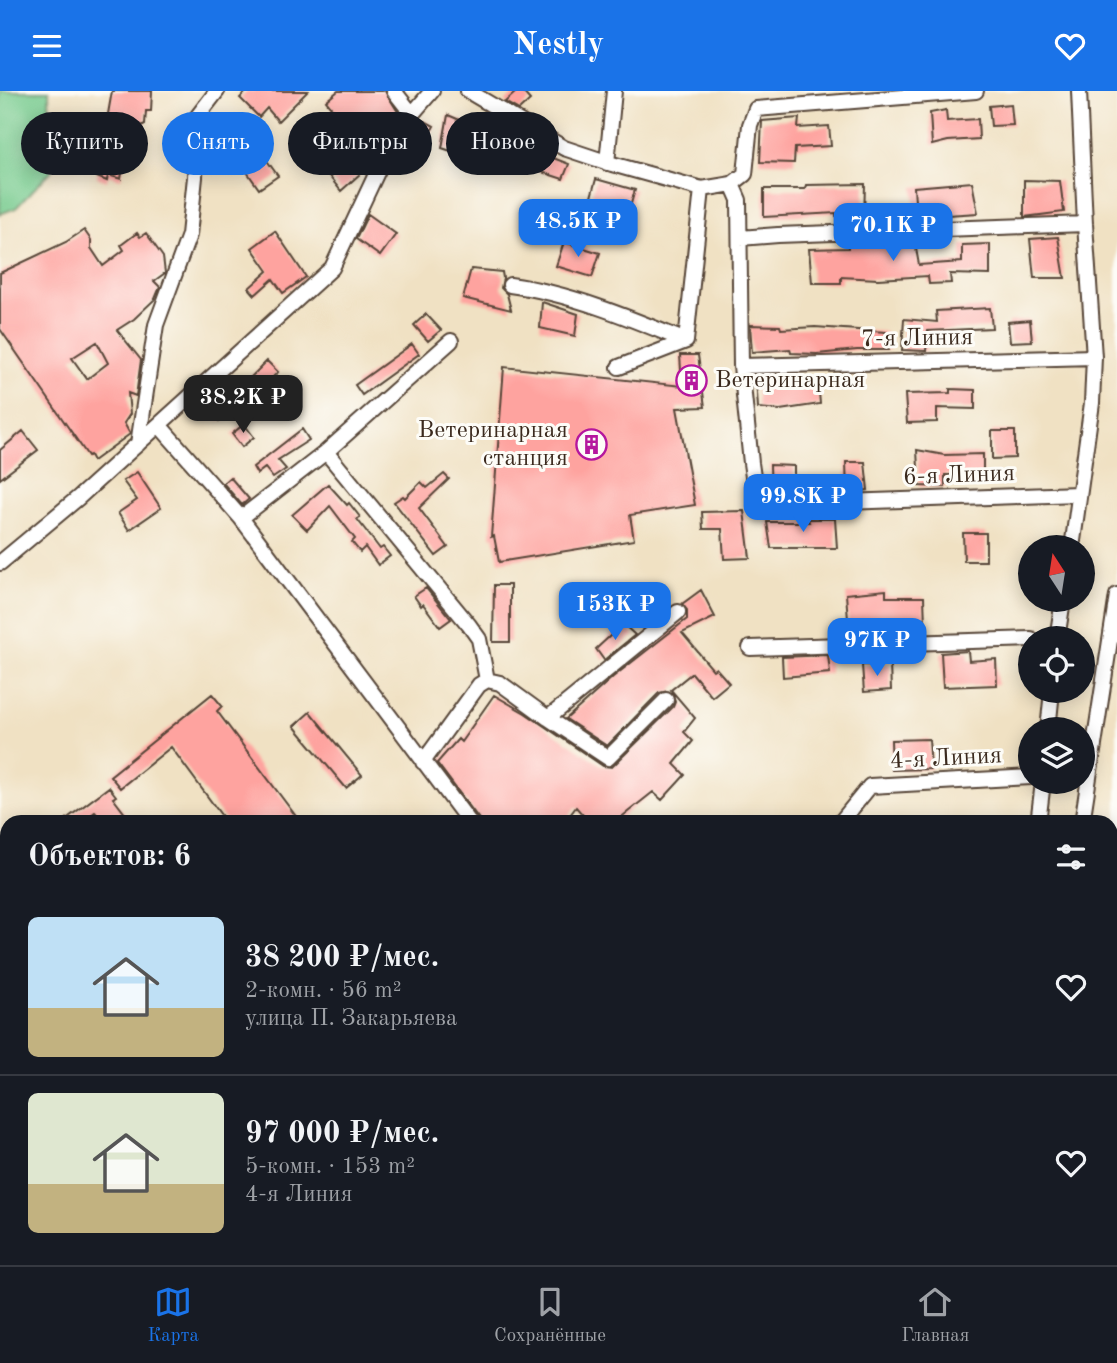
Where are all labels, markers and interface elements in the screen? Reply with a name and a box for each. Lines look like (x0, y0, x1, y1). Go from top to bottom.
icon: menu (28, 27, 66, 65)
icon: heart (1051, 27, 1089, 65)
text: Nestly (513, 30, 604, 62)
chip: Купить (21, 112, 148, 175)
chip: Снять (162, 112, 274, 175)
chip: Фильтры (288, 112, 432, 175)
chip: Новое (446, 112, 559, 175)
pin: 48.5K ₽ (513, 199, 643, 259)
pin: 70.1K ₽ (828, 204, 958, 263)
text: 48.5K ₽ (535, 210, 621, 233)
text: 70.1K ₽ (850, 214, 936, 237)
street label: 7-я Линия (861, 326, 973, 352)
building icon: Ветеринарная (675, 364, 709, 398)
place label: Ветеринарная (715, 369, 865, 393)
pin: 38.2K ₽ (178, 375, 308, 435)
text: 38.2K ₽ (200, 386, 286, 409)
place label: Ветеринарная станция (418, 419, 568, 471)
building icon: Ветеринарная станция (574, 428, 608, 462)
street label: 6-я Линия (903, 462, 1015, 490)
pin: 99.8K ₽ (738, 475, 868, 534)
text: 99.8K ₽ (760, 485, 846, 508)
north arrow (1018, 535, 1096, 613)
map controls (1018, 535, 1095, 794)
pin: 153K ₽ (558, 582, 672, 642)
text: 153K ₽ (575, 593, 655, 616)
pin: 97K ₽ (828, 619, 926, 678)
button: locate (1018, 626, 1095, 703)
text: 97K ₽ (844, 629, 910, 652)
button: layers (1018, 717, 1095, 794)
street label: 4-я Линия (889, 744, 1003, 774)
icon: filters (1052, 838, 1090, 876)
text: Объектов: 6 (28, 842, 191, 872)
text: 38 200 ₽/мес. (245, 943, 439, 973)
icon: home (84, 945, 168, 1029)
icon: heart (1052, 968, 1090, 1006)
text: 2-комн. · 56 m² (245, 979, 402, 1002)
text: улица П. Закарьяева (245, 1007, 457, 1030)
text: 97 000 ₽/мес. (245, 1119, 439, 1149)
icon: home (84, 1121, 168, 1205)
icon: heart (1052, 1144, 1090, 1182)
text: 5-комн. · 153 m² (245, 1155, 415, 1178)
text: 4-я Линия (245, 1183, 352, 1206)
tab: Карта (148, 1283, 199, 1348)
tab: Сохранённые (494, 1283, 606, 1348)
tab: Главная (901, 1283, 969, 1348)

